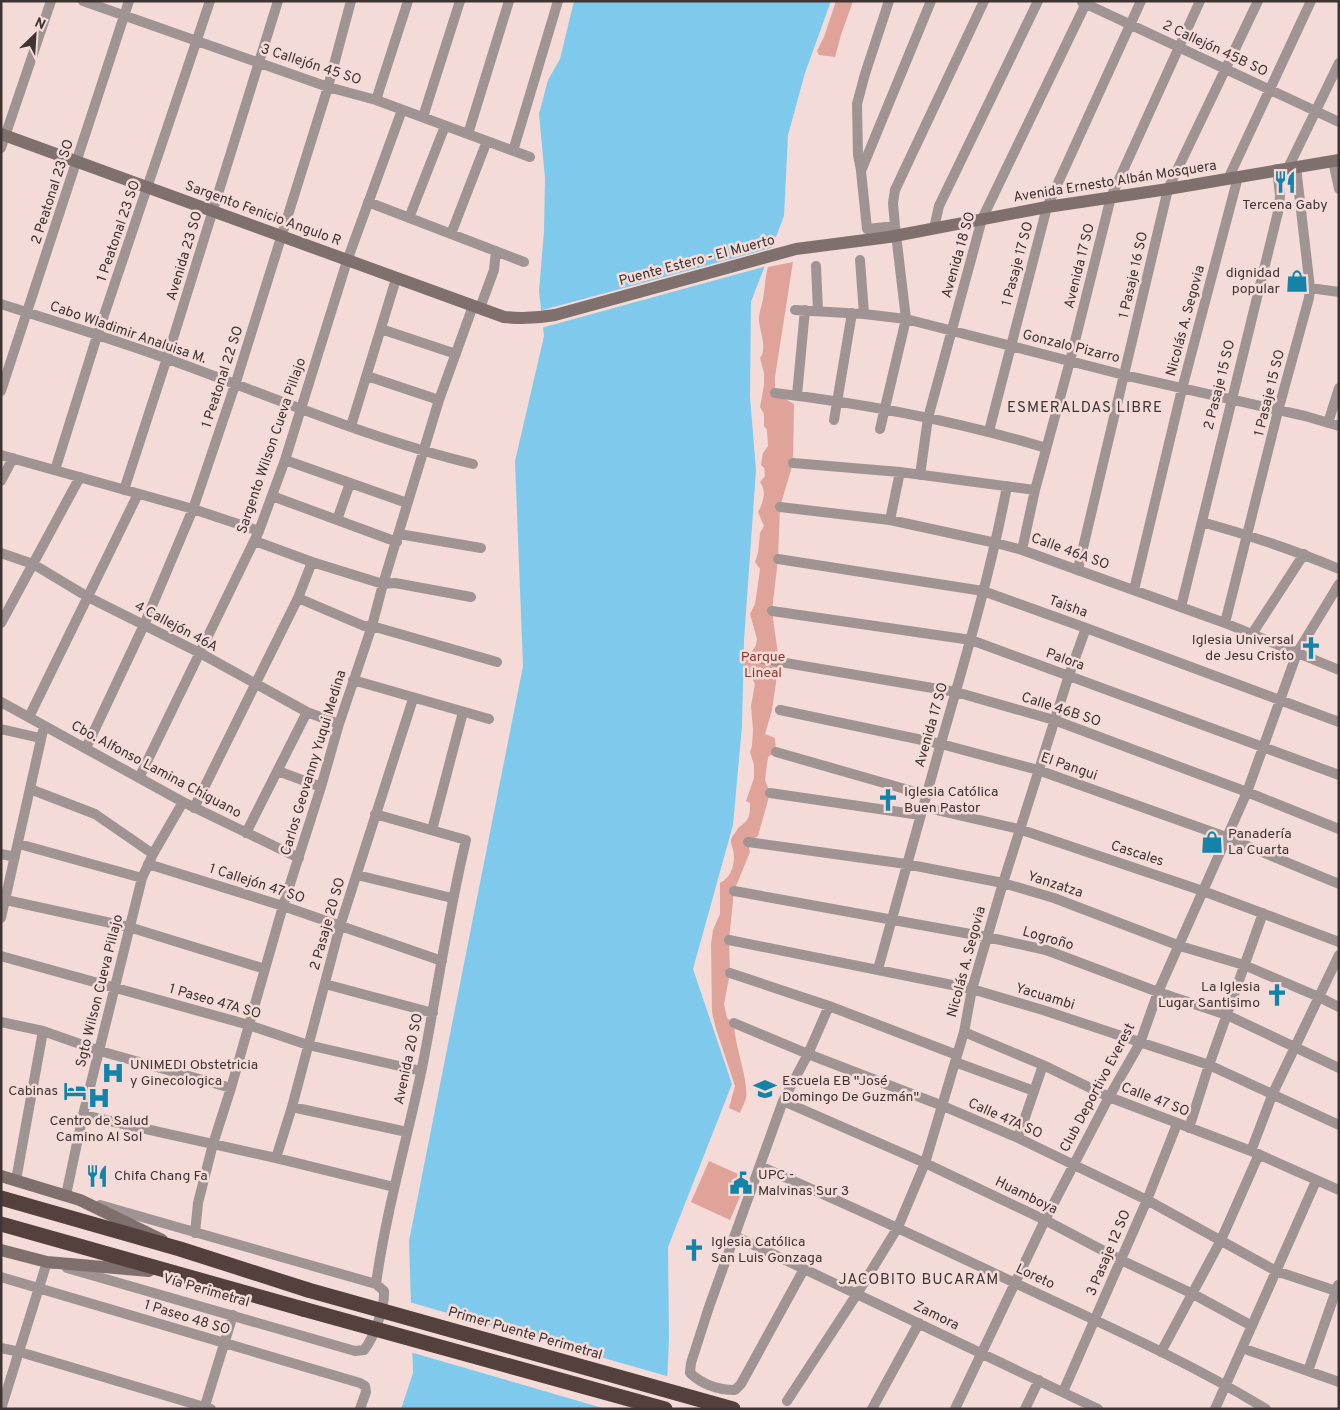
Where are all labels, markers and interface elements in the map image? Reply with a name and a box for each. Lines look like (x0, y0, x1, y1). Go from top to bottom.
north arrow (10, 10, 60, 60)
text: N (32, 15, 48, 34)
street label: 2 Callejón 45B SO (1160, 17, 1270, 81)
street label: 3 Callejón 45 SO (259, 41, 363, 89)
street label: 2 Peatonal 23 SO (28, 137, 78, 247)
street label: Avenida Ernesto Albán Mosquera (1012, 158, 1218, 206)
restaurant icon: Tercena Gaby (1272, 169, 1298, 195)
street label: 1 Peatonal 23 SO (94, 178, 144, 284)
street label: Sargento Fenicio Angulo R (183, 178, 343, 250)
place label: Tercena Gaby (1242, 197, 1328, 214)
street label: Avenida 23 SO (163, 209, 207, 303)
street label: Avenida 18 SO (939, 210, 979, 300)
street label: 1 Pasaje 17 SO (999, 220, 1037, 308)
street label: Avenida 17 SO (1061, 222, 1099, 310)
street label: 1 Pasaje 16 SO (1116, 230, 1152, 320)
street label: Puente Estero - El Muerto (617, 232, 777, 290)
street label: Nicolás A. Segovia (1163, 264, 1209, 378)
place label: dignidad popular (1226, 265, 1281, 298)
shop icon: dignidad popular (1284, 268, 1310, 294)
street label: Cabo Wladimir Analuisa M. (47, 298, 209, 368)
street label: 1 Peatonal 22 SO (199, 324, 247, 430)
street label: Gonzalo Pizarro (1021, 327, 1122, 367)
street label: 2 Pasaje 15 SO (1201, 338, 1239, 432)
street label: 1 Pasaje 15 SO (1251, 348, 1289, 438)
street label: Sargento Wilson Cueva Pillajo (234, 356, 310, 536)
district label: ESMERALDAS LIBRE (1007, 399, 1163, 418)
street label: Calle 46A SO (1028, 530, 1112, 574)
street label: Taisha (1046, 592, 1090, 622)
street label: 4 Callejón 46A (131, 598, 221, 656)
place label: Iglesia Universal de Jesu Cristo (1192, 632, 1294, 665)
church icon: Iglesia Universal de Jesu Cristo (1298, 635, 1324, 661)
street label: Palora (1043, 645, 1087, 675)
park label: Parque Lineal (741, 649, 785, 682)
street label: Carlos Geovanny Yuqui Medina (278, 668, 350, 858)
street label: Avenida 17 SO (912, 681, 952, 769)
street label: Calle 46B SO (1019, 689, 1103, 731)
street label: Cbo. Alfonso Lamina Chiguano (68, 718, 244, 822)
street label: El Pangui (1038, 749, 1100, 785)
place label: Iglesia Católica Buen Pastor (904, 784, 998, 817)
church icon: Iglesia Católica Buen Pastor (875, 787, 901, 813)
place label: Panadería La Cuarta (1228, 826, 1292, 859)
shop icon: Panadería La Cuarta (1199, 829, 1225, 855)
street label: Cascales (1108, 837, 1166, 871)
street label: 1 Callejón 47 SO (207, 861, 307, 907)
street label: Yanzatza (1025, 868, 1085, 902)
street label: 2 Pasaje 20 SO (307, 876, 349, 972)
street label: Nicolás A. Segovia (944, 905, 990, 1019)
street label: Sgto Wilson Cueva Pillajo (73, 913, 127, 1069)
street label: Logroño (1020, 924, 1076, 954)
place label: La Iglesia Lugar Santisimo (1158, 979, 1260, 1012)
street label: Yacuambi (1013, 980, 1077, 1014)
street label: 1 Paseo 47A SO (167, 981, 263, 1023)
church icon: La Iglesia Lugar Santisimo (1264, 982, 1290, 1008)
street label: Avenida 20 SO (391, 1012, 427, 1106)
street label: Club Deportivo Everest (1057, 1021, 1139, 1155)
place label: UNIMEDI Obstetricia y Ginecologica (130, 1057, 258, 1090)
hospital icon: UNIMEDI Obstetricia y Ginecologica (100, 1060, 126, 1086)
place label: Escuela EB "José Domingo De Guzmán" (782, 1073, 919, 1106)
school or university icon: Escuela EB "José Domingo De Guzmán" (752, 1076, 778, 1102)
hotel icon: Cabinas (62, 1078, 88, 1104)
street label: Calle 47 SO (1118, 1079, 1192, 1121)
place label: Cabinas (8, 1083, 58, 1100)
hospital icon: Centro de Salud Camino Al Sol (86, 1085, 112, 1111)
street label: Calle 47A SO (965, 1095, 1045, 1143)
place label: Centro de Salud Camino Al Sol (49, 1113, 149, 1146)
restaurant icon: Chifa Chang Fa (84, 1163, 110, 1189)
place label: UPC - Malvinas Sur 3 (758, 1167, 849, 1200)
place label: Chifa Chang Fa (114, 1168, 208, 1185)
public building icon: UPC - Malvinas Sur 3 (728, 1170, 754, 1196)
street label: Huamboya (992, 1174, 1060, 1218)
street label: 3 Pasaje 12 SO (1083, 1207, 1135, 1299)
place label: Iglesia Católica San Luis Gonzaga (711, 1234, 822, 1267)
church icon: Iglesia Católica San Luis Gonzaga (681, 1237, 707, 1263)
street label: Loreto (1013, 1261, 1057, 1293)
street label: Vía Perimetral (161, 1271, 251, 1311)
district label: JACOBITO BUCARAM (839, 1271, 999, 1290)
street label: 1 Paseo 48 SO (142, 1297, 232, 1339)
street label: Zamora (910, 1298, 962, 1334)
street label: Primer Puente Perimetral (446, 1304, 604, 1364)

